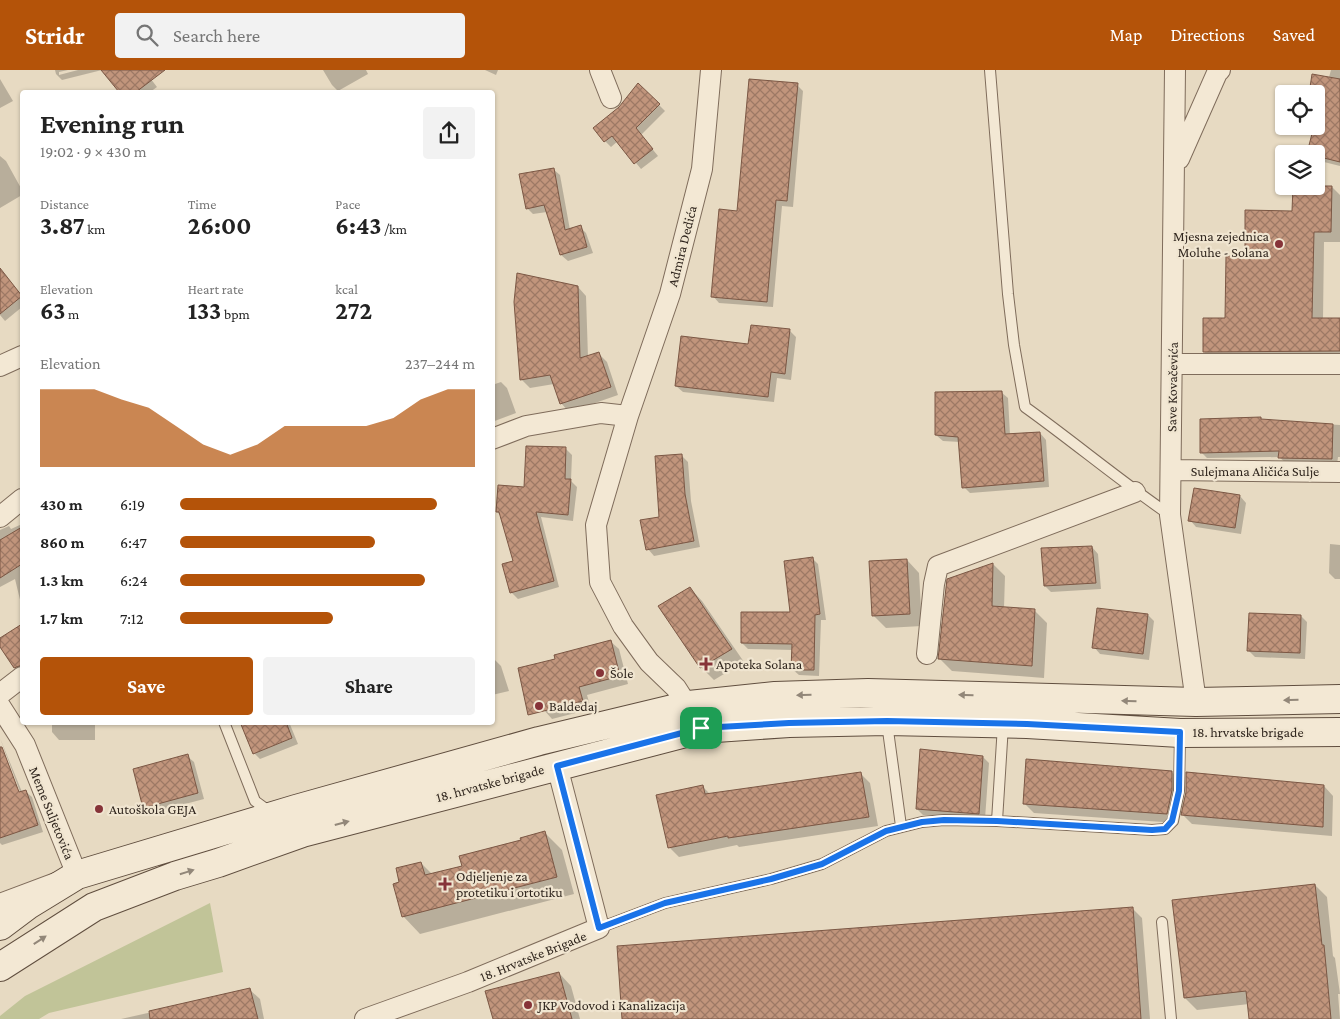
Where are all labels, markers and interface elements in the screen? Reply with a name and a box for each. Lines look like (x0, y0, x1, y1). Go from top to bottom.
search box (115, 13, 465, 58)
icon: search (133, 21, 161, 49)
text: Stridr (25, 22, 85, 49)
text: Search here (173, 25, 260, 46)
text: Map (1110, 25, 1142, 45)
text: Directions (1170, 25, 1245, 45)
text: Saved (1273, 25, 1315, 45)
map controls (1275, 85, 1325, 195)
button: locate (1275, 85, 1325, 135)
button: share (423, 107, 475, 159)
text: Evening run (40, 108, 184, 139)
text: 19:02 · 9 × 430 m (40, 143, 147, 160)
button: layers (1275, 145, 1325, 195)
text: Distance (40, 196, 89, 212)
text: Time (188, 196, 216, 212)
text: Pace (335, 196, 361, 212)
street label: Admira Dedića (664, 203, 700, 288)
text: 3.87 (40, 212, 85, 239)
text: 26:00 (188, 212, 251, 239)
text: 6:43 (335, 212, 381, 239)
text: km (85, 221, 105, 237)
text: /km (381, 221, 407, 237)
place label: Mjesna zejednica Moluhe - Solana (1173, 228, 1270, 260)
marker: Mjesna zejednica Moluhe - Solana (1273, 238, 1285, 250)
text: Elevation (40, 281, 93, 297)
text: Heart rate (188, 281, 244, 297)
text: kcal (335, 281, 358, 297)
text: 63 (40, 297, 65, 324)
text: 133 (188, 297, 221, 324)
text: 272 (335, 297, 372, 324)
text: m (65, 306, 79, 322)
text: bpm (221, 306, 250, 322)
street label: Save Kovačevića (1163, 341, 1181, 432)
text: Elevation (40, 355, 101, 372)
text: 237–244 m (405, 355, 475, 372)
street label: Sulejmana Aličića Sulje (1191, 463, 1319, 480)
text: 430 m (40, 496, 83, 513)
text: 6:19 (120, 496, 145, 513)
text: 860 m (40, 534, 84, 551)
text: 6:47 (120, 534, 147, 551)
text: 1.3 km (40, 572, 84, 589)
text: 6:24 (120, 572, 148, 589)
text: 1.7 km (40, 610, 83, 627)
text: 7:12 (120, 610, 144, 627)
place label: Apoteka Solana (716, 656, 803, 672)
button: Save (40, 657, 253, 715)
button: Share (263, 657, 475, 715)
marker: Apoteka Solana (700, 658, 712, 670)
place label: Šole (610, 665, 633, 681)
marker: Šole (594, 667, 606, 679)
one-way arrow (796, 691, 812, 699)
one-way arrow (958, 691, 974, 699)
one-way arrow (1121, 696, 1137, 704)
one-way arrow (1283, 696, 1299, 704)
place label: Baldedaj (549, 698, 598, 715)
marker: Baldedaj (533, 700, 545, 712)
pin (680, 707, 722, 749)
icon: arrive (687, 714, 715, 742)
street label: 18. hrvatske brigade (1192, 724, 1304, 740)
street label: 18. hrvatske brigade (434, 761, 546, 805)
street label: Meme Suljetovića (25, 764, 78, 863)
place label: Autoškola GEJA (109, 801, 196, 817)
marker: Autoškola GEJA (93, 803, 105, 815)
one-way arrow (334, 818, 349, 826)
one-way arrow (180, 868, 195, 876)
place label: Odjeljenje za protetiku i ortotiku (456, 868, 563, 900)
marker: Odjeljenje za protetiku i ortotiku (438, 877, 452, 891)
street label: 18. Hrvatske Brigade (477, 927, 589, 985)
one-way arrow (34, 935, 47, 945)
place label: JKP Vodovod i Kanalizacija (536, 997, 686, 1014)
marker: JKP Vodovod i Kanalizacija (522, 999, 534, 1011)

